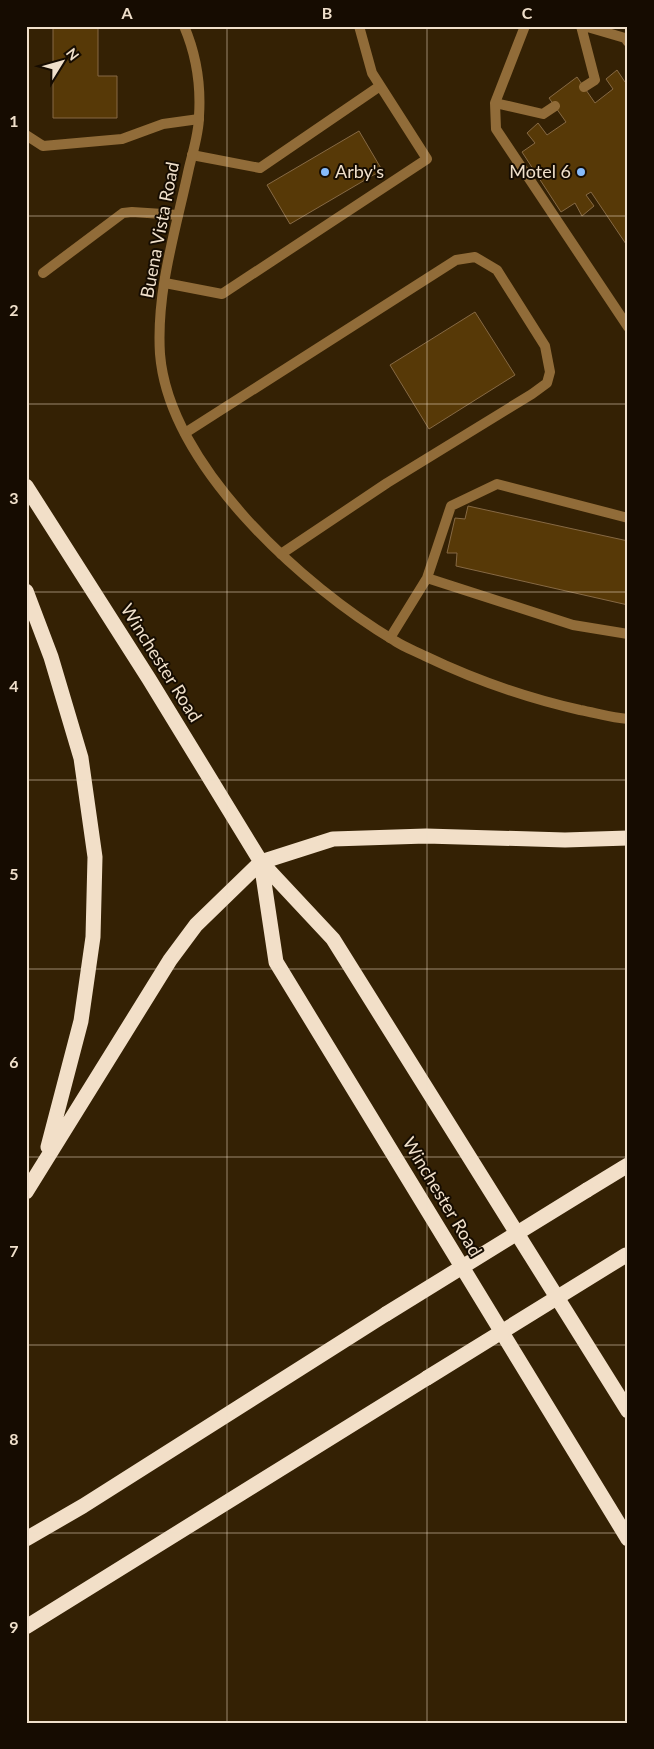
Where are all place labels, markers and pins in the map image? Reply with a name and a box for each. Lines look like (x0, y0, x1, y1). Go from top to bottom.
place label: Arby's (335, 160, 384, 182)
place label: Motel 6 (509, 160, 571, 182)
marker: Arby's (319, 166, 331, 178)
marker: Motel 6 (575, 166, 587, 178)

